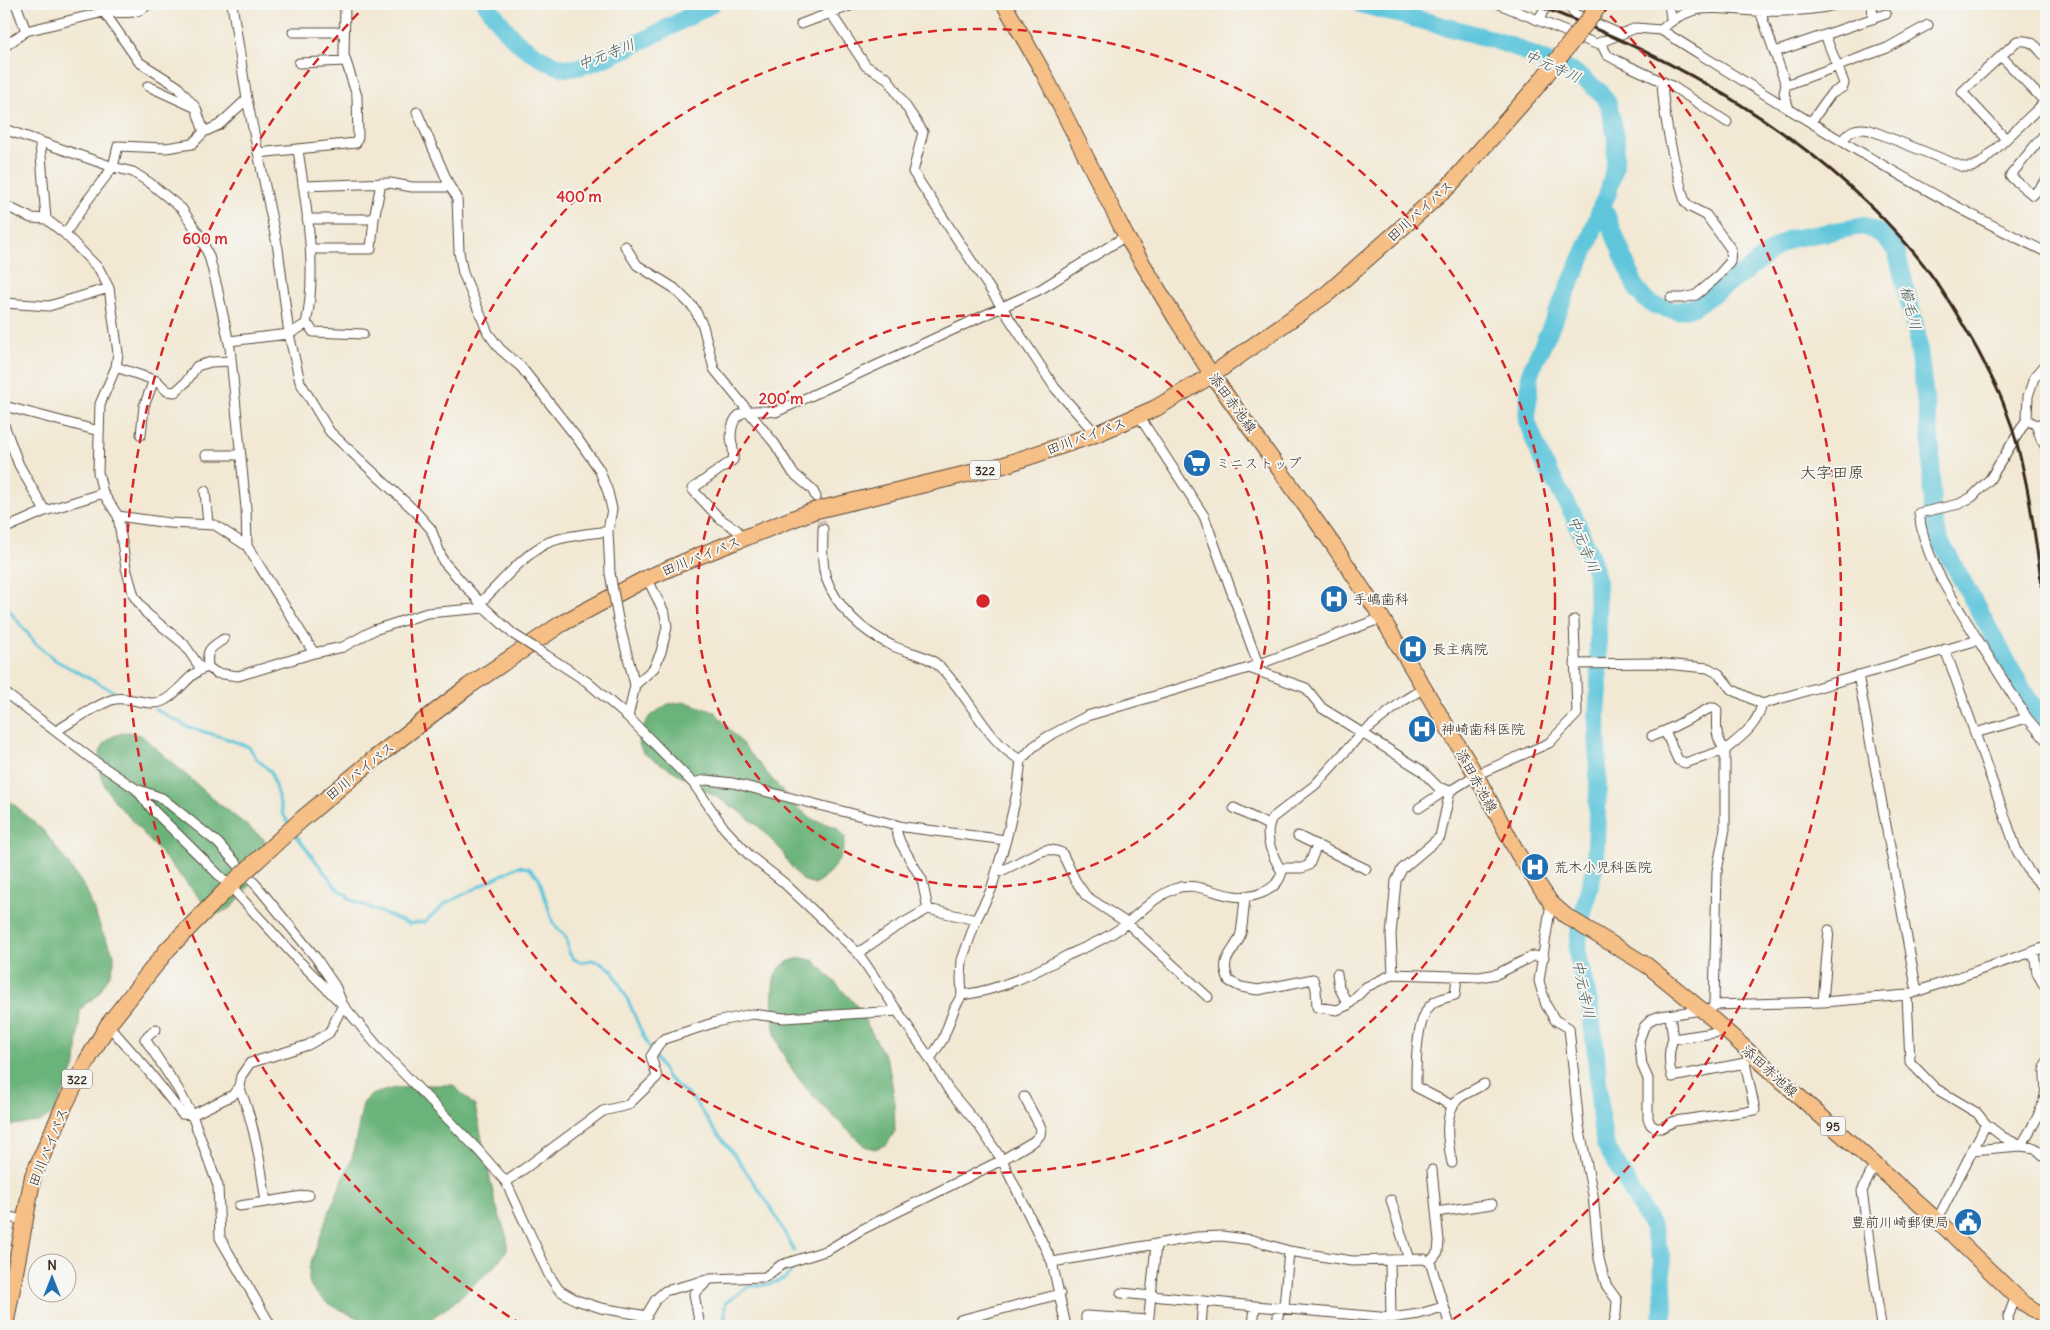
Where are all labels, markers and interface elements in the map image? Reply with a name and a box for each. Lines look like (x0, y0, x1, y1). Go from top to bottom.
water label: 中元寺川 (575, 34, 637, 74)
water label: 中元寺川 (1522, 45, 1584, 87)
street label: 田川バイパス (1383, 176, 1457, 246)
text: 400 m (556, 187, 602, 206)
text: 600 m (182, 229, 228, 248)
water label: 櫛毛川 (1896, 284, 1926, 332)
street label: 添田赤池線 (1205, 369, 1261, 437)
text: 200 m (759, 389, 803, 408)
street label: 田川バイパス (1044, 413, 1128, 459)
supermarket icon: ミニストップ (1182, 448, 1212, 478)
place label: ミニストップ (1216, 454, 1301, 472)
road number: 322 (970, 460, 1000, 480)
district label: 大字田原 (1800, 462, 1864, 482)
water label: 中元寺川 (1564, 513, 1604, 575)
street label: 田川バイパス (659, 532, 743, 580)
hospital icon: 手嶋歯科 (1319, 584, 1349, 614)
place label: 手嶋歯科 (1353, 590, 1409, 608)
centre of rings (974, 592, 992, 610)
hospital icon: 長主病院 (1398, 634, 1428, 664)
place label: 長主病院 (1432, 640, 1488, 658)
hospital icon: 神崎歯科医院 (1407, 714, 1437, 744)
place label: 神崎歯科医院 (1441, 720, 1525, 738)
street label: 田川バイパス (322, 738, 398, 804)
street label: 添田赤池線 (1452, 746, 1502, 816)
hospital icon: 荒木小児科医院 (1520, 852, 1550, 882)
place label: 荒木小児科医院 (1554, 858, 1652, 876)
water label: 中元寺川 (1568, 958, 1600, 1020)
street label: 添田赤池線 (1738, 1041, 1802, 1101)
road number: 322 (62, 1070, 92, 1088)
street label: 田川バイパス (24, 1105, 72, 1189)
road number: 95 (1820, 1116, 1846, 1136)
public building icon: 豊前川崎郵便局 (1953, 1207, 1983, 1237)
place label: 豊前川崎郵便局 (1851, 1213, 1949, 1231)
north arrow (28, 1252, 78, 1302)
text: N (47, 1256, 57, 1274)

